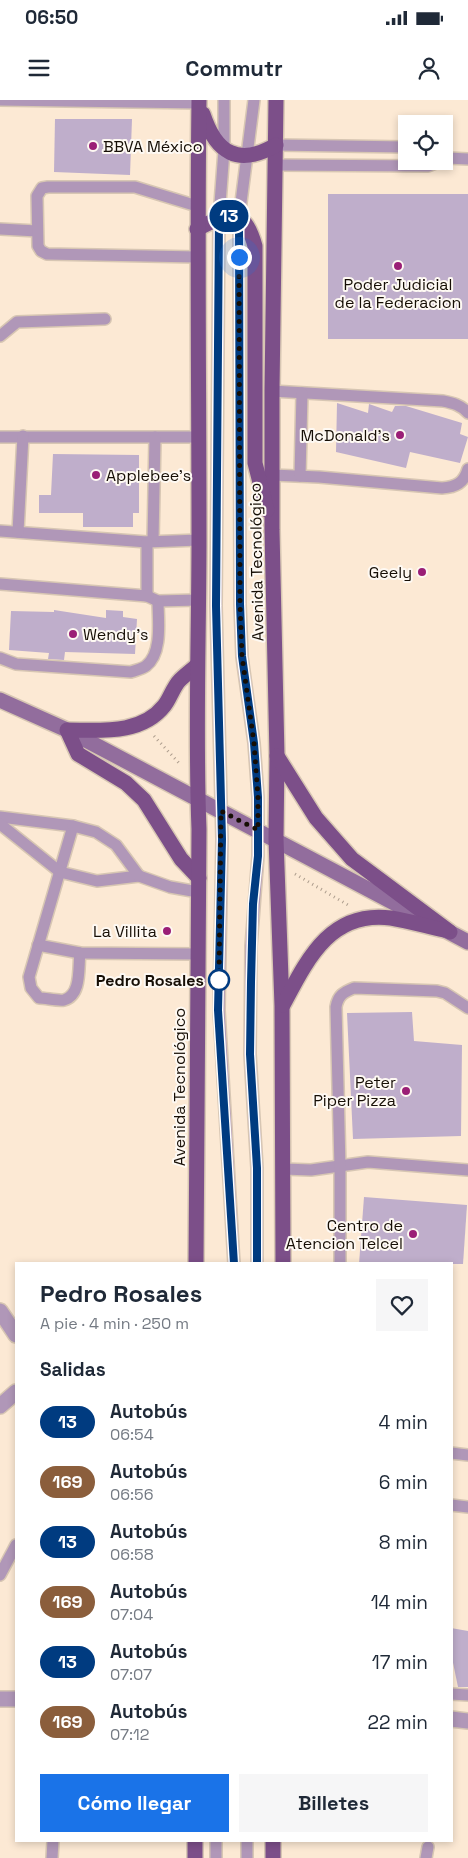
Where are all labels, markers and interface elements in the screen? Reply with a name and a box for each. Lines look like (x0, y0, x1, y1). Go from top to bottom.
text: 06:50 (25, 5, 78, 30)
icon: menu (25, 54, 53, 82)
text: Commutr (185, 54, 283, 82)
icon: person (415, 54, 443, 82)
map controls (398, 115, 453, 170)
button: locate (398, 115, 453, 170)
place label: BBVA México (103, 136, 203, 157)
marker: BBVA México (87, 140, 99, 152)
line badge: 13 (206, 200, 252, 232)
text: 13 (219, 204, 239, 227)
your location (227, 245, 252, 270)
marker: Poder Judicial de la Federacion (392, 260, 404, 272)
place label: Poder Judicial de la Federacion (335, 274, 461, 313)
place label: McDonald's (300, 425, 390, 446)
marker: McDonald's (394, 429, 406, 441)
place label: Applebee's (106, 465, 191, 486)
marker: Applebee's (90, 469, 102, 481)
street label: Avenida Tecnológico (245, 483, 268, 641)
place label: Geely (369, 562, 412, 583)
marker: Geely (416, 566, 428, 578)
place label: Wendy's (83, 624, 149, 645)
marker: Wendy's (67, 628, 79, 640)
place label: La Villita (93, 921, 157, 942)
marker: La Villita (161, 925, 173, 937)
marker: Pedro Rosales (208, 969, 230, 991)
place label: Pedro Rosales (96, 970, 204, 991)
street label: Avenida Tecnológico (169, 1008, 190, 1166)
place label: Peter Piper Pizza (313, 1072, 396, 1111)
marker: Peter Piper Pizza (400, 1085, 412, 1097)
place label: Centro de Atencion Telcel (286, 1215, 403, 1254)
marker: Centro de Atencion Telcel (407, 1228, 419, 1240)
text: Pedro Rosales (40, 1278, 202, 1309)
button: heart (376, 1279, 428, 1331)
text: A pie · 4 min · 250 m (40, 1313, 189, 1334)
text: Salidas (40, 1357, 106, 1382)
text: Autobús (110, 1399, 187, 1424)
text: 13 (58, 1410, 77, 1433)
text: 4 min (379, 1410, 428, 1435)
text: 06:54 (110, 1424, 154, 1445)
text: Autobús (110, 1459, 187, 1484)
text: 169 (52, 1470, 83, 1493)
text: 6 min (379, 1470, 428, 1495)
text: 06:56 (110, 1484, 153, 1505)
text: Autobús (110, 1519, 187, 1544)
text: 13 (58, 1530, 77, 1553)
text: 8 min (379, 1530, 428, 1555)
text: 06:58 (110, 1544, 154, 1565)
text: Autobús (110, 1579, 187, 1604)
text: 169 (52, 1590, 83, 1613)
text: 14 min (371, 1590, 428, 1615)
text: 07:04 (110, 1604, 153, 1625)
text: Autobús (110, 1639, 187, 1664)
text: 13 (58, 1650, 77, 1673)
text: 17 min (372, 1650, 428, 1675)
text: 07:07 (110, 1664, 152, 1685)
text: Autobús (110, 1699, 187, 1724)
text: 169 (52, 1710, 83, 1733)
text: 22 min (368, 1710, 428, 1735)
text: 07:12 (110, 1724, 149, 1745)
button: Cómo llegar (40, 1774, 229, 1832)
button: Billetes (239, 1774, 428, 1832)

